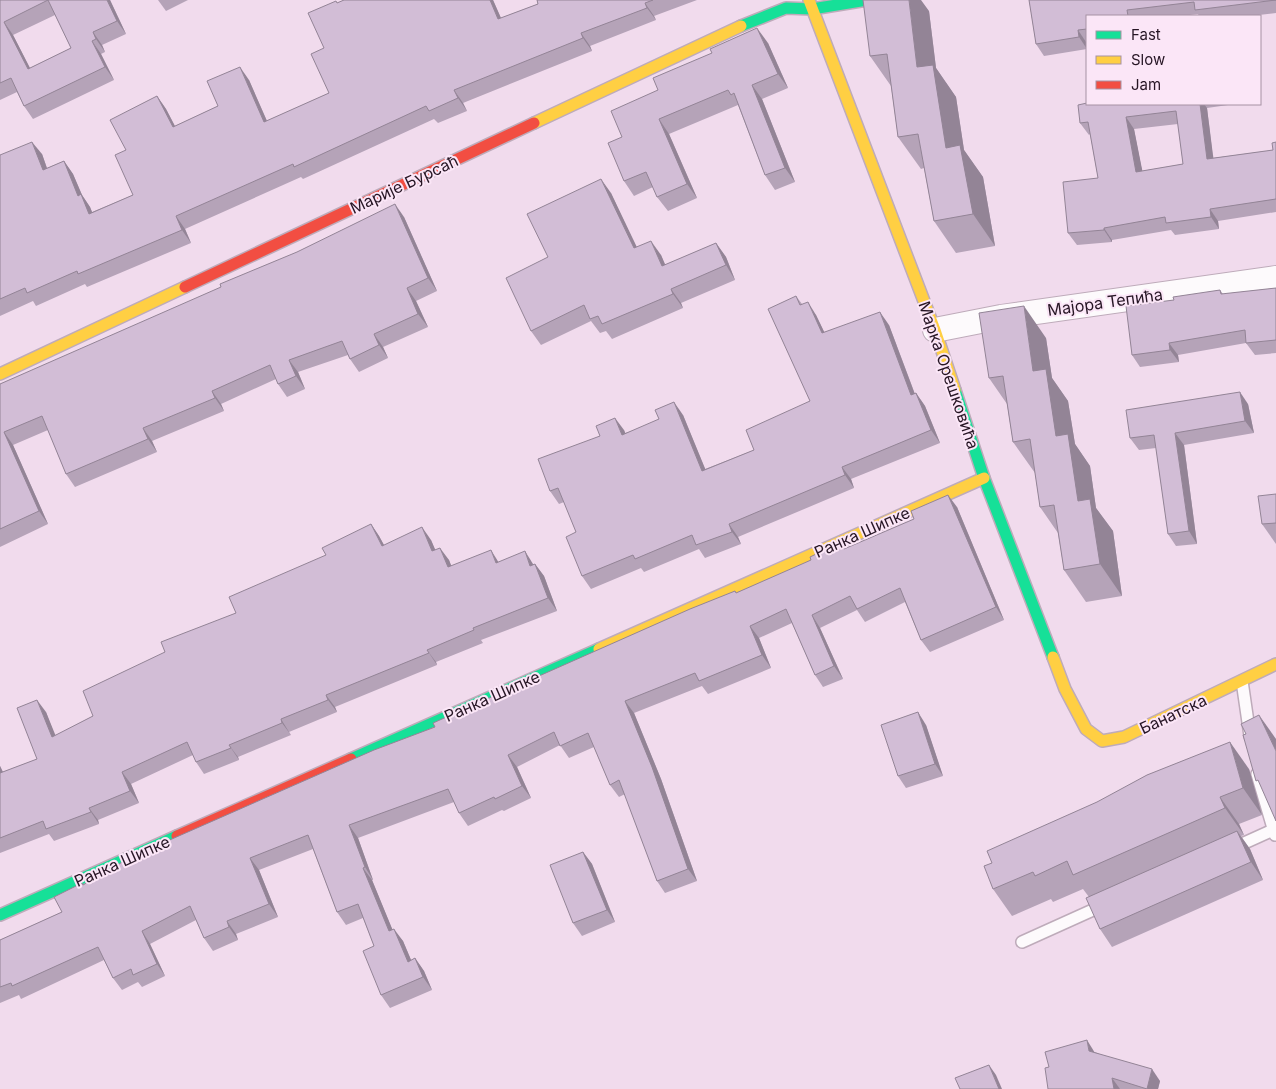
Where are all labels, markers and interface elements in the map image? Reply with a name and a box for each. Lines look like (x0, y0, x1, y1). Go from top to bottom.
legend (1086, 15, 1261, 105)
text: Fast (1131, 25, 1161, 44)
text: Slow (1131, 50, 1165, 69)
text: Jam (1131, 75, 1161, 94)
street label: Марије Бурсаћ (347, 150, 461, 218)
street label: Мајора Тепића (1046, 284, 1164, 320)
street label: Марка Орешковића (914, 299, 984, 451)
street label: Ранка Шипке (811, 502, 913, 562)
street label: Ранка Шипке (441, 666, 543, 726)
street label: Банатска (1136, 690, 1210, 738)
street label: Ранка Шипке (71, 831, 173, 891)

